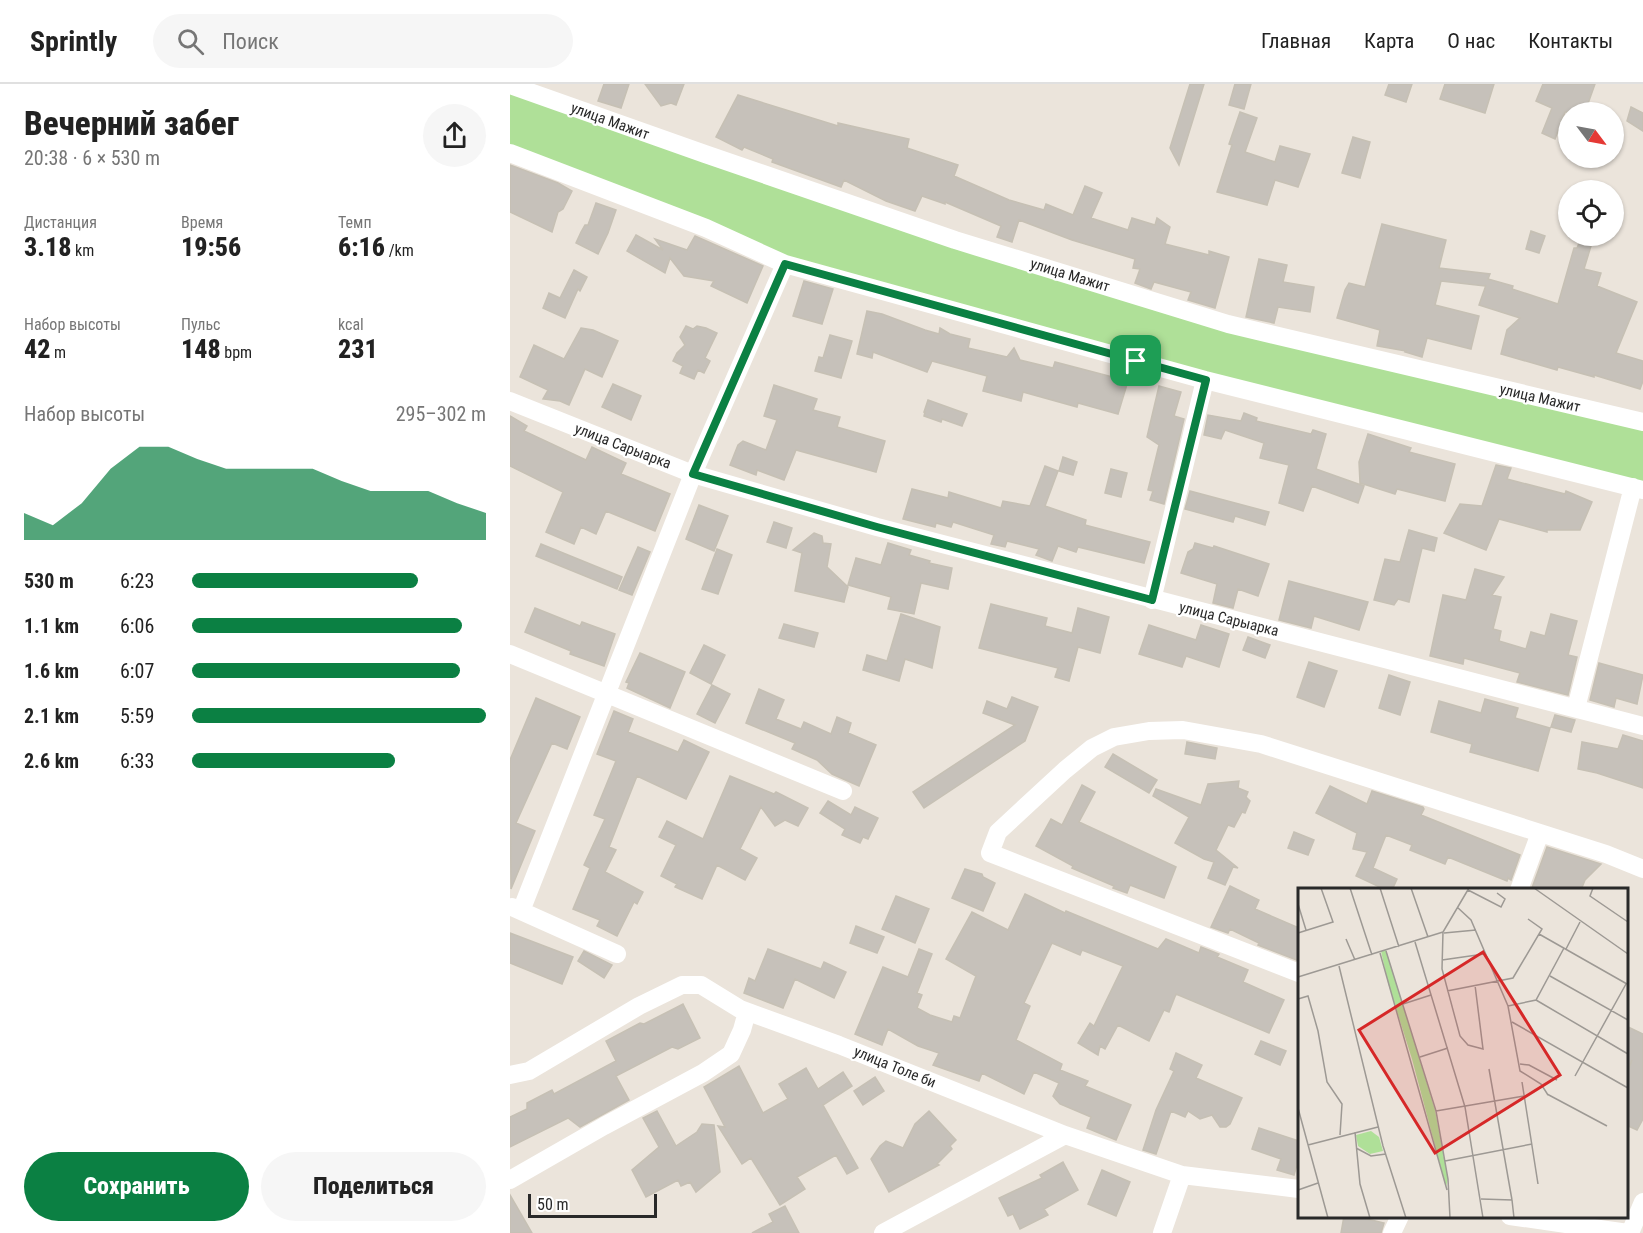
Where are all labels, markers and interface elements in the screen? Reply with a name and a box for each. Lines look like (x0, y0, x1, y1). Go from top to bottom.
search box (153, 14, 573, 68)
text: Sprintly (30, 25, 117, 58)
icon: search (174, 25, 207, 58)
text: Поиск (222, 29, 279, 54)
text: Главная (1261, 29, 1331, 53)
text: Карта (1364, 29, 1414, 53)
text: О нас (1447, 29, 1495, 53)
text: Контакты (1528, 29, 1613, 53)
street label: улица Мажит (568, 98, 652, 144)
north arrow (1558, 102, 1624, 168)
map controls (1558, 102, 1624, 246)
text: Вечерний забег (24, 104, 239, 143)
button: share (423, 104, 486, 167)
text: 20:38 · 6 × 530 m (24, 146, 160, 170)
button: locate (1558, 180, 1624, 246)
text: Дистанция (24, 213, 97, 232)
text: Время (181, 213, 223, 232)
text: Темп (338, 213, 372, 232)
text: 3.18 (24, 232, 71, 262)
text: 19:56 (181, 232, 241, 262)
text: 6:16 (338, 232, 385, 262)
text: km (71, 241, 94, 260)
text: /km (385, 241, 414, 260)
street label: улица Мажит (1028, 254, 1112, 296)
text: Набор высоты (24, 315, 121, 334)
text: Пульс (181, 315, 220, 334)
text: kcal (338, 315, 364, 334)
text: 42 (24, 334, 50, 364)
text: 148 (181, 334, 221, 364)
text: 231 (338, 334, 378, 364)
pin (1110, 335, 1161, 386)
text: m (50, 343, 66, 362)
text: bpm (221, 343, 252, 362)
icon: arrive (1119, 344, 1152, 377)
street label: улица Мажит (1498, 380, 1582, 416)
text: Набор высоты (24, 402, 145, 426)
text: 295–302 m (396, 402, 486, 426)
street label: улица Сарыарка (572, 419, 674, 473)
text: 530 m (24, 569, 74, 593)
text: 6:23 (120, 569, 154, 593)
street label: улица Сарыарка (1177, 598, 1281, 640)
text: 1.1 km (24, 614, 79, 638)
text: 6:06 (120, 614, 154, 638)
text: 1.6 km (24, 659, 79, 683)
text: 6:07 (120, 659, 154, 683)
text: 2.1 km (24, 704, 79, 728)
text: 5:59 (120, 704, 154, 728)
text: 2.6 km (24, 749, 79, 773)
text: 6:33 (120, 749, 154, 773)
inset map (1298, 888, 1628, 1218)
street label: улица Толе би (851, 1042, 939, 1092)
button: Сохранить (24, 1152, 249, 1221)
button: Поделиться (261, 1152, 486, 1221)
scale bar (528, 1191, 657, 1218)
text: 50 m (537, 1195, 569, 1214)

